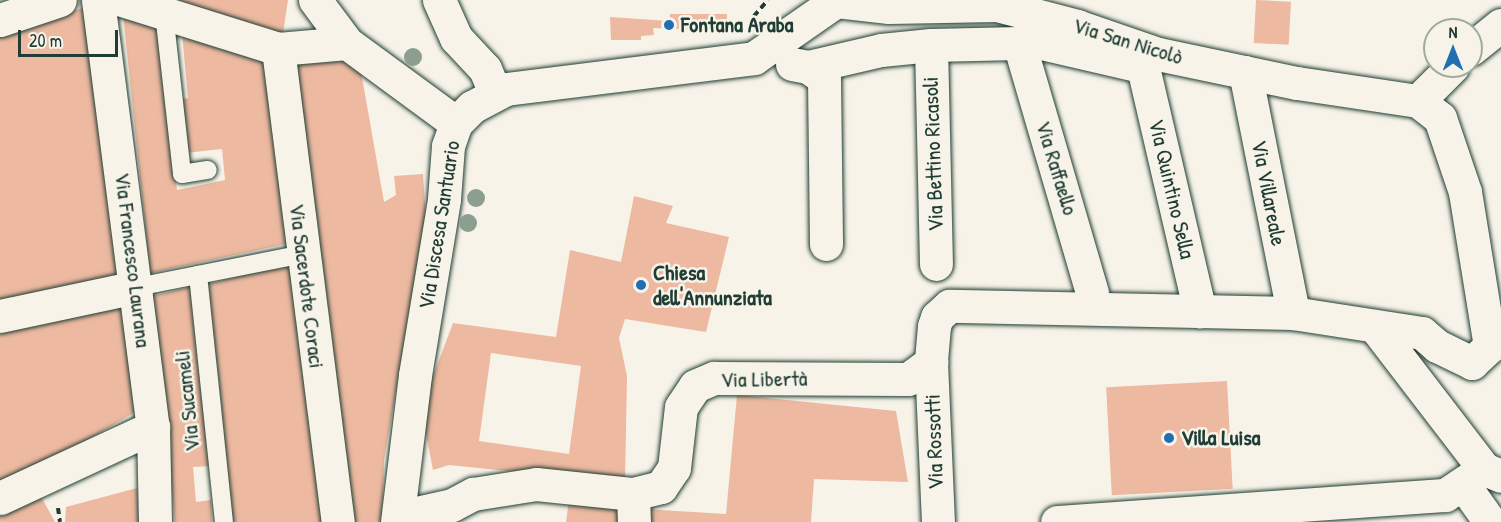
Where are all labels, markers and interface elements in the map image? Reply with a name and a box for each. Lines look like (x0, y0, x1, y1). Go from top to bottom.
place label: Fontana Araba (681, 12, 793, 38)
street label: Via San Nicolò (1070, 12, 1186, 70)
scale bar (21, 18, 122, 56)
marker: Fontana Araba (662, 18, 676, 32)
north arrow (1423, 18, 1483, 78)
text: N (1449, 21, 1457, 43)
text: 20 m (29, 28, 62, 53)
street label: Via Bettino Ricasoli (917, 76, 949, 232)
street label: Via Quintino Sella (1143, 117, 1201, 261)
street label: Via Raffaello (1030, 118, 1084, 218)
street label: Via Villareale (1246, 138, 1292, 248)
street label: Via Discesa Santuario (413, 139, 465, 311)
street label: Via Francesco Laurana (109, 171, 157, 349)
street label: Via Sacerdote Coraci (284, 202, 330, 370)
place label: Chiesa dell'Annunziata (653, 259, 772, 310)
marker: Chiesa dell'Annunziata (634, 278, 648, 292)
street label: Via Sucameli (169, 349, 205, 453)
street label: Via Libertà (720, 365, 808, 393)
street label: Via Rossotti (919, 394, 949, 490)
place label: Villa Luisa (1181, 425, 1260, 451)
marker: Villa Luisa (1162, 431, 1176, 445)

